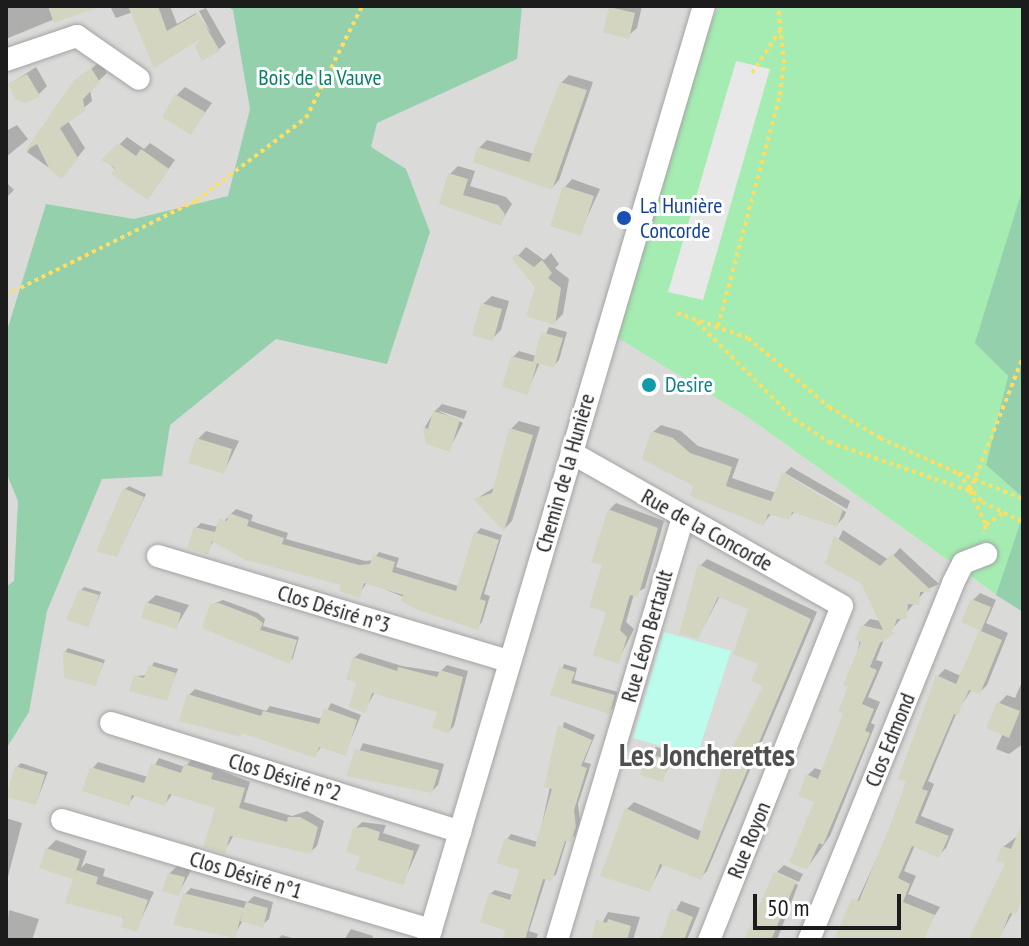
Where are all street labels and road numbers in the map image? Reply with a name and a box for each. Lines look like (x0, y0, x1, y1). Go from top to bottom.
street label: Chemin de la Hunière (530, 390, 600, 556)
street label: Rue de la Concorde (637, 483, 777, 577)
street label: Rue Léon Bertault (616, 567, 678, 705)
street label: Clos Désiré n°3 (274, 579, 394, 639)
street label: Clos Edmond (859, 689, 921, 791)
street label: Clos Désiré n°2 (225, 747, 345, 807)
street label: Rue Royon (722, 798, 776, 882)
street label: Clos Désiré n°1 (186, 845, 306, 905)

